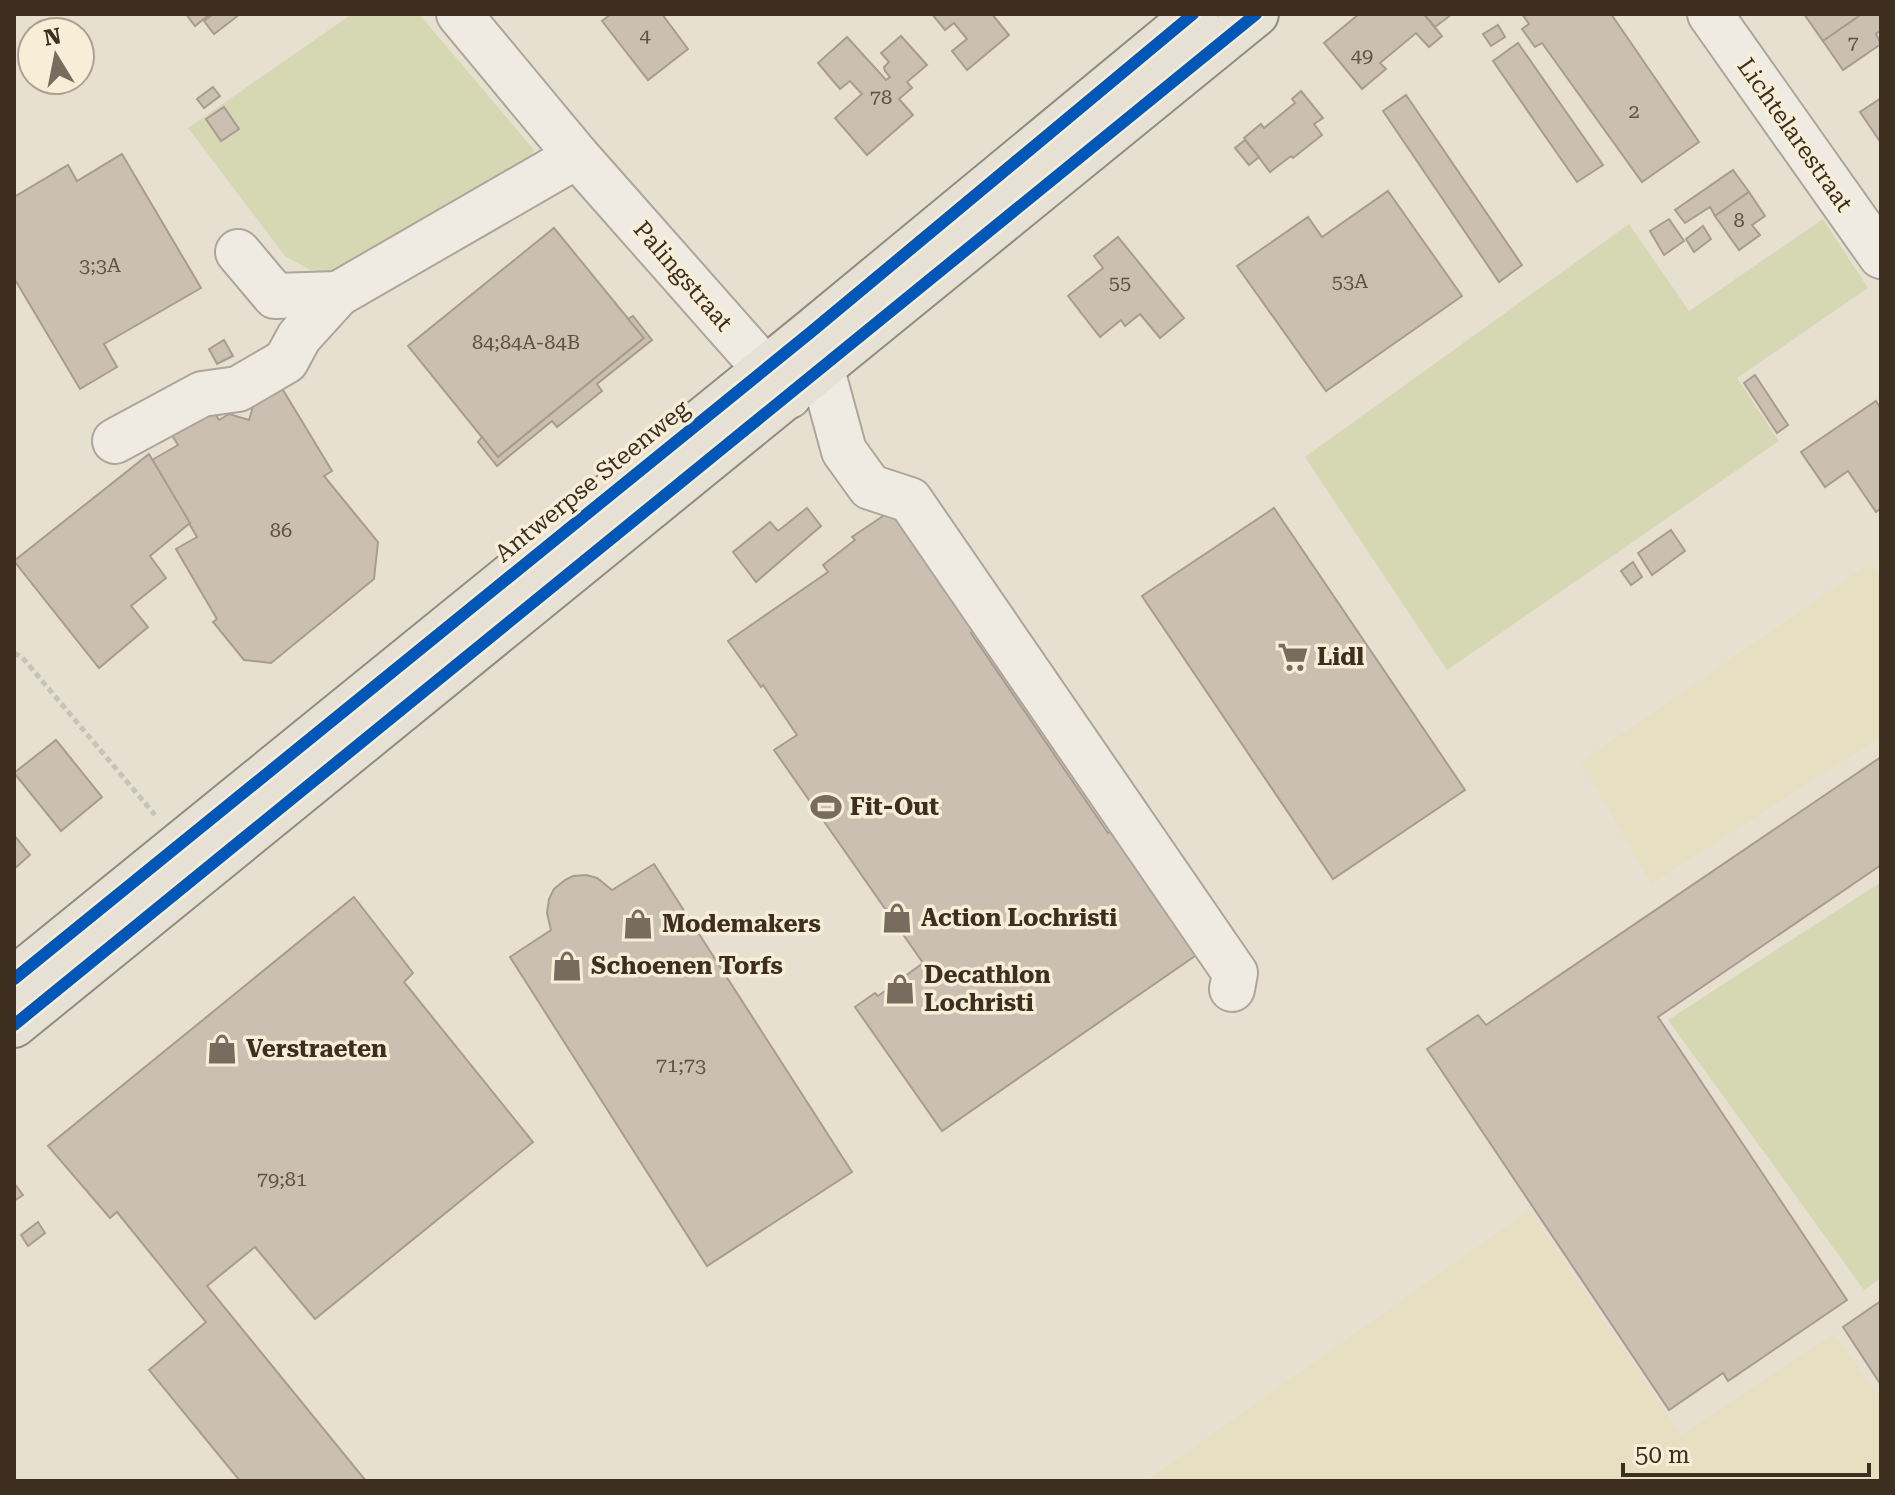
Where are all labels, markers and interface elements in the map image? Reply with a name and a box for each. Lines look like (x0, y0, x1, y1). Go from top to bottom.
north arrow (16, 16, 96, 96)
text: N (42, 23, 63, 51)
house number: 4 (639, 23, 651, 47)
house number: 7 (1847, 31, 1859, 55)
house number: 49 (1351, 43, 1373, 67)
street label: Lichtelarestraat (1732, 53, 1858, 217)
house number: 78 (870, 85, 892, 109)
house number: 2 (1628, 99, 1640, 123)
house number: 8 (1733, 208, 1745, 232)
street label: Palingstraat (628, 215, 738, 337)
house number: 3;3A (79, 253, 121, 277)
house number: 53A (1332, 269, 1368, 293)
house number: 55 (1109, 270, 1131, 294)
house number: 84;84A-84B (472, 330, 580, 354)
street label: Antwerpse Steenweg (489, 394, 695, 568)
house number: 86 (270, 518, 292, 542)
supermarket icon: Lidl (1276, 640, 1310, 674)
place label: Lidl (1317, 643, 1364, 671)
sports icon: Fit-Out (809, 790, 843, 824)
place label: Fit-Out (850, 793, 939, 821)
shop icon: Action Lochristi (880, 901, 914, 935)
place label: Action Lochristi (921, 904, 1117, 932)
shop icon: Modemakers (621, 907, 655, 941)
place label: Modemakers (662, 910, 821, 938)
shop icon: Schoenen Torfs (550, 949, 584, 983)
place label: Schoenen Torfs (591, 952, 783, 980)
place label: Decathlon Lochristi (924, 961, 1051, 1017)
shop icon: Decathlon Lochristi (883, 972, 917, 1006)
shop icon: Verstraeten (205, 1032, 239, 1066)
place label: Verstraeten (246, 1035, 387, 1063)
house number: 71;73 (656, 1053, 706, 1077)
house number: 79;81 (257, 1167, 307, 1191)
scale bar (1623, 1427, 1869, 1477)
text: 50 m (1635, 1441, 1690, 1469)

